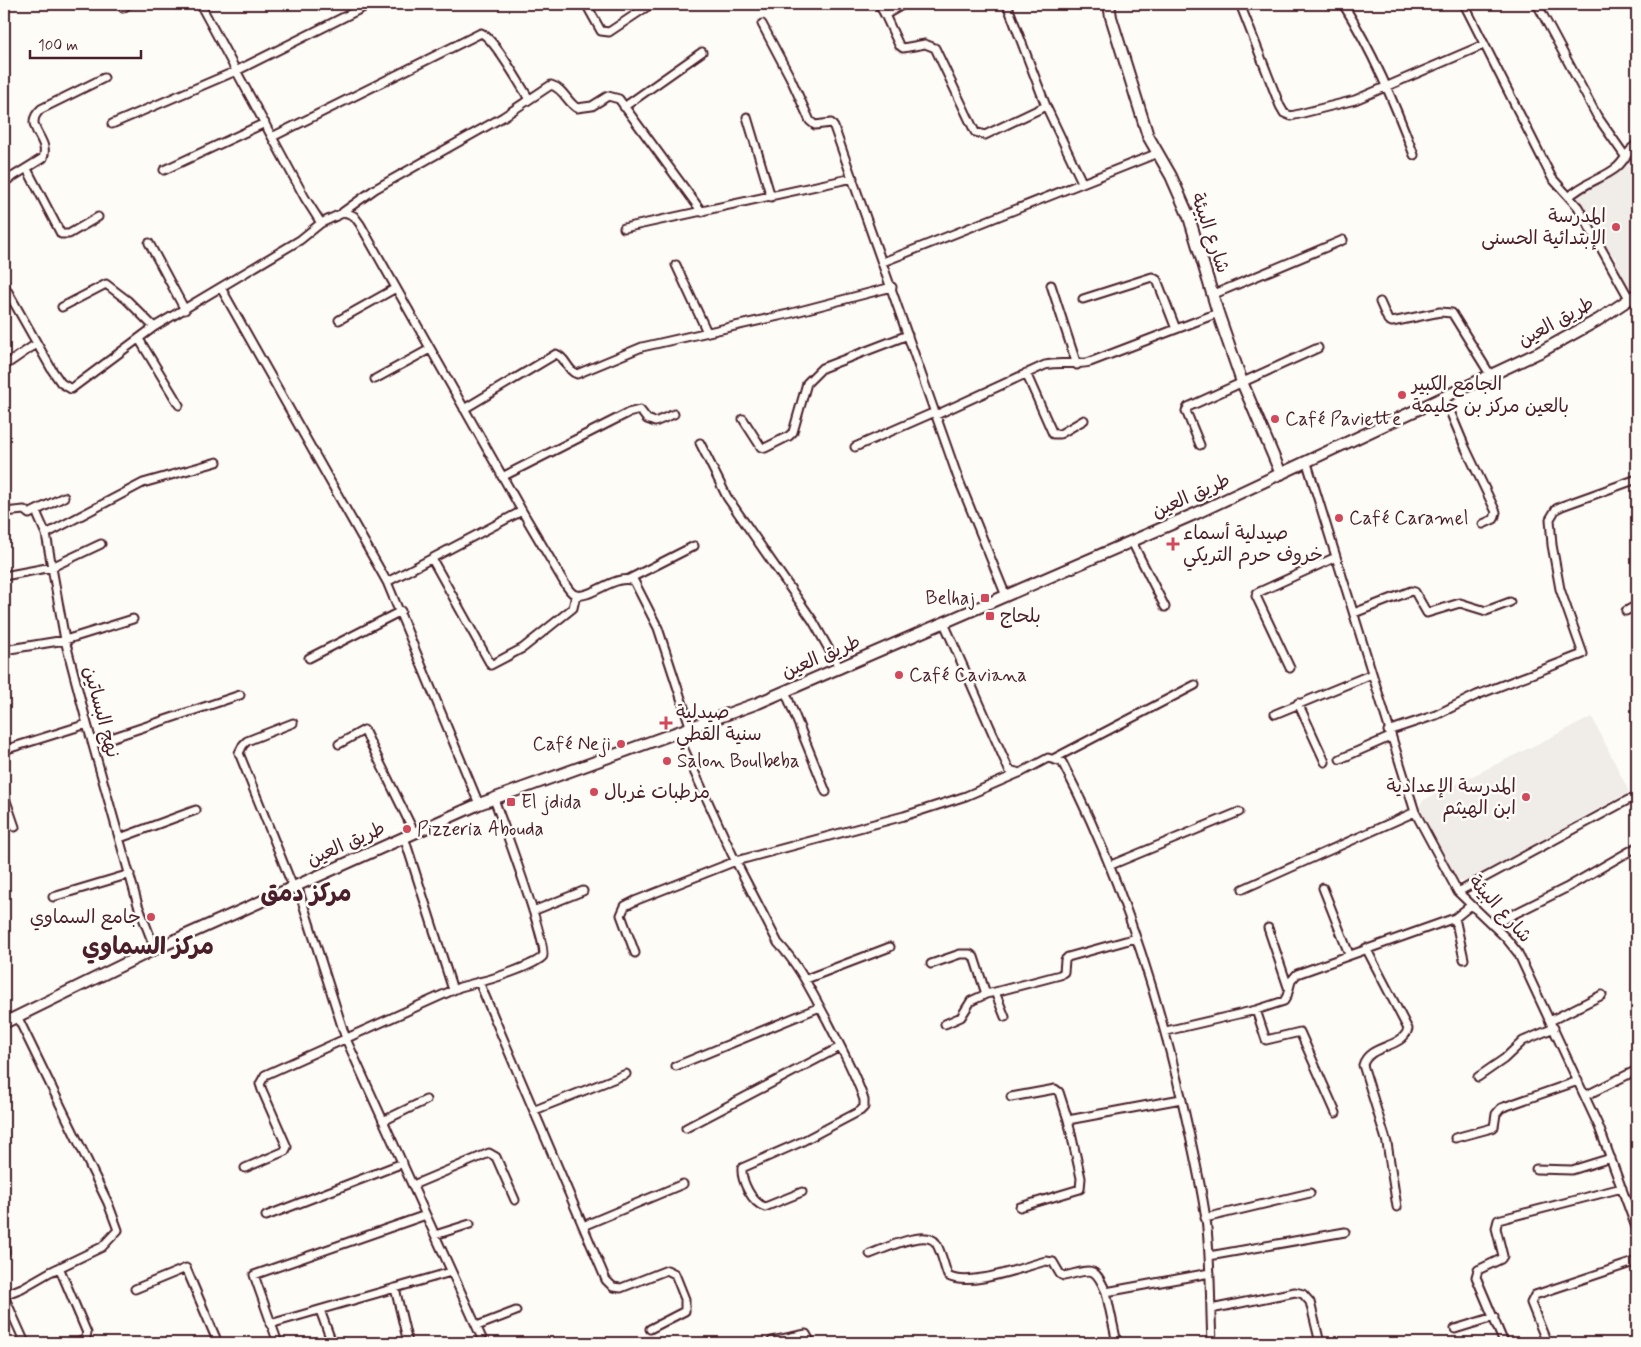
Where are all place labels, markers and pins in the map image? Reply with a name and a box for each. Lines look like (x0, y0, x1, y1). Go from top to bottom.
place label: المدرسة الإبتدائية الحسنى (1481, 204, 1606, 251)
marker: المدرسة الإبتدائية الحسنى (1610, 221, 1622, 233)
place label: الجامع الكبير بالعين مركز بن حليمة (1410, 372, 1569, 419)
marker: الجامع الكبير بالعين مركز بن حليمة (1396, 389, 1408, 401)
place label: Café Paviette (1285, 407, 1401, 432)
marker: Café Paviette (1269, 413, 1281, 425)
place label: Café Caramel (1349, 506, 1468, 531)
marker: Café Caramel (1333, 512, 1345, 524)
place label: صيدلية أسماء خروف حرم التريكي (1183, 521, 1323, 571)
marker: صيدلية أسماء خروف حرم التريكي (1167, 538, 1179, 550)
place label: Belhaj (925, 586, 975, 611)
marker: Belhaj (979, 592, 991, 604)
place label: بلحاج (1000, 604, 1041, 629)
marker: بلحاج (984, 610, 996, 622)
place label: Café Caviana (909, 663, 1027, 688)
marker: Café Caviana (893, 669, 905, 681)
place label: صيدلية سنية القطي (676, 700, 762, 750)
marker: صيدلية سنية القطي (660, 717, 672, 729)
place label: Café Neji (532, 732, 611, 758)
marker: Café Neji (615, 738, 627, 750)
place label: Salon Boulbeba (677, 749, 800, 774)
marker: Salon Boulbeba (661, 755, 673, 767)
place label: المدرسة الإعدادية ابن الهيثم (1386, 774, 1516, 822)
place label: مرطبات غربال (604, 780, 710, 805)
marker: مرطبات غربال (588, 786, 600, 798)
place label: El jdida (521, 790, 582, 816)
marker: المدرسة الإعدادية ابن الهيثم (1520, 791, 1532, 803)
marker: El jdida (505, 796, 517, 808)
place label: Pizzeria Abouda (417, 817, 544, 842)
marker: Pizzeria Abouda (401, 823, 413, 835)
place label: جامع السماوي (30, 905, 141, 931)
marker: جامع السماوي (145, 911, 157, 923)

